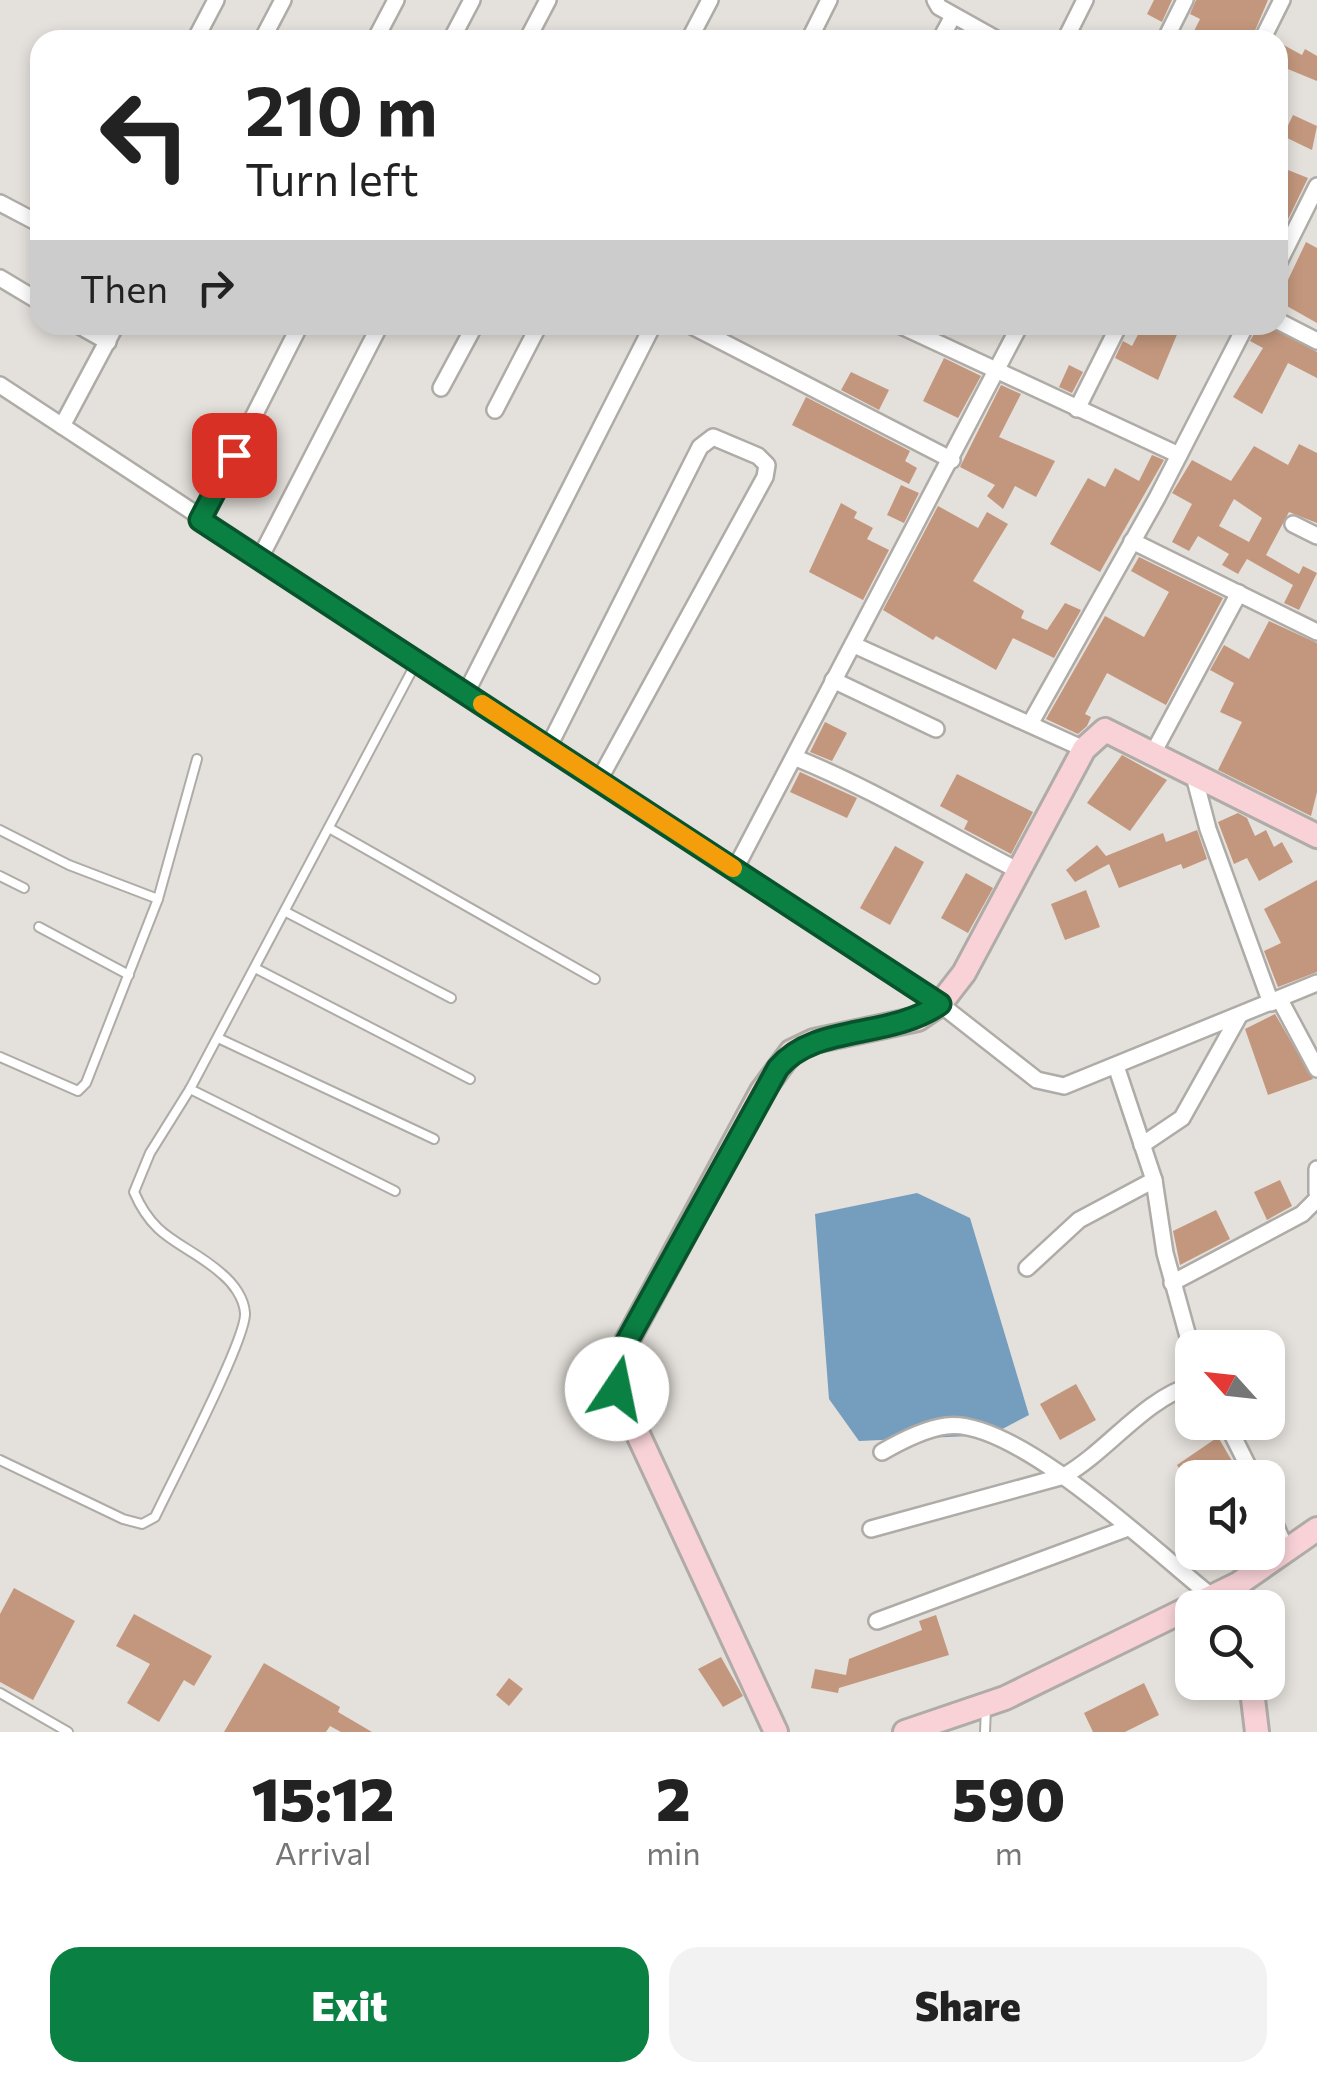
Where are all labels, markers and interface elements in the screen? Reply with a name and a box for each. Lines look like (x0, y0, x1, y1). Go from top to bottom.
text: 210 m (245, 65, 437, 150)
icon: left (80, 70, 210, 200)
text: Turn left (245, 150, 419, 205)
icon: right (188, 260, 243, 315)
text: Then (80, 264, 168, 311)
pin (192, 413, 277, 498)
icon: arrive (207, 428, 262, 483)
north arrow (1175, 1330, 1285, 1440)
map controls (1175, 1330, 1285, 1700)
position arrow (565, 1337, 669, 1441)
button: sound (1175, 1460, 1285, 1570)
button: search (1175, 1590, 1285, 1700)
text: 15:12 (252, 1760, 394, 1833)
text: 2 (656, 1760, 691, 1833)
text: 590 (952, 1760, 1065, 1833)
text: Arrival (275, 1832, 372, 1872)
text: min (646, 1832, 701, 1872)
text: m (995, 1832, 1023, 1872)
button: Exit (50, 1947, 649, 2062)
button: Share (669, 1947, 1267, 2062)

